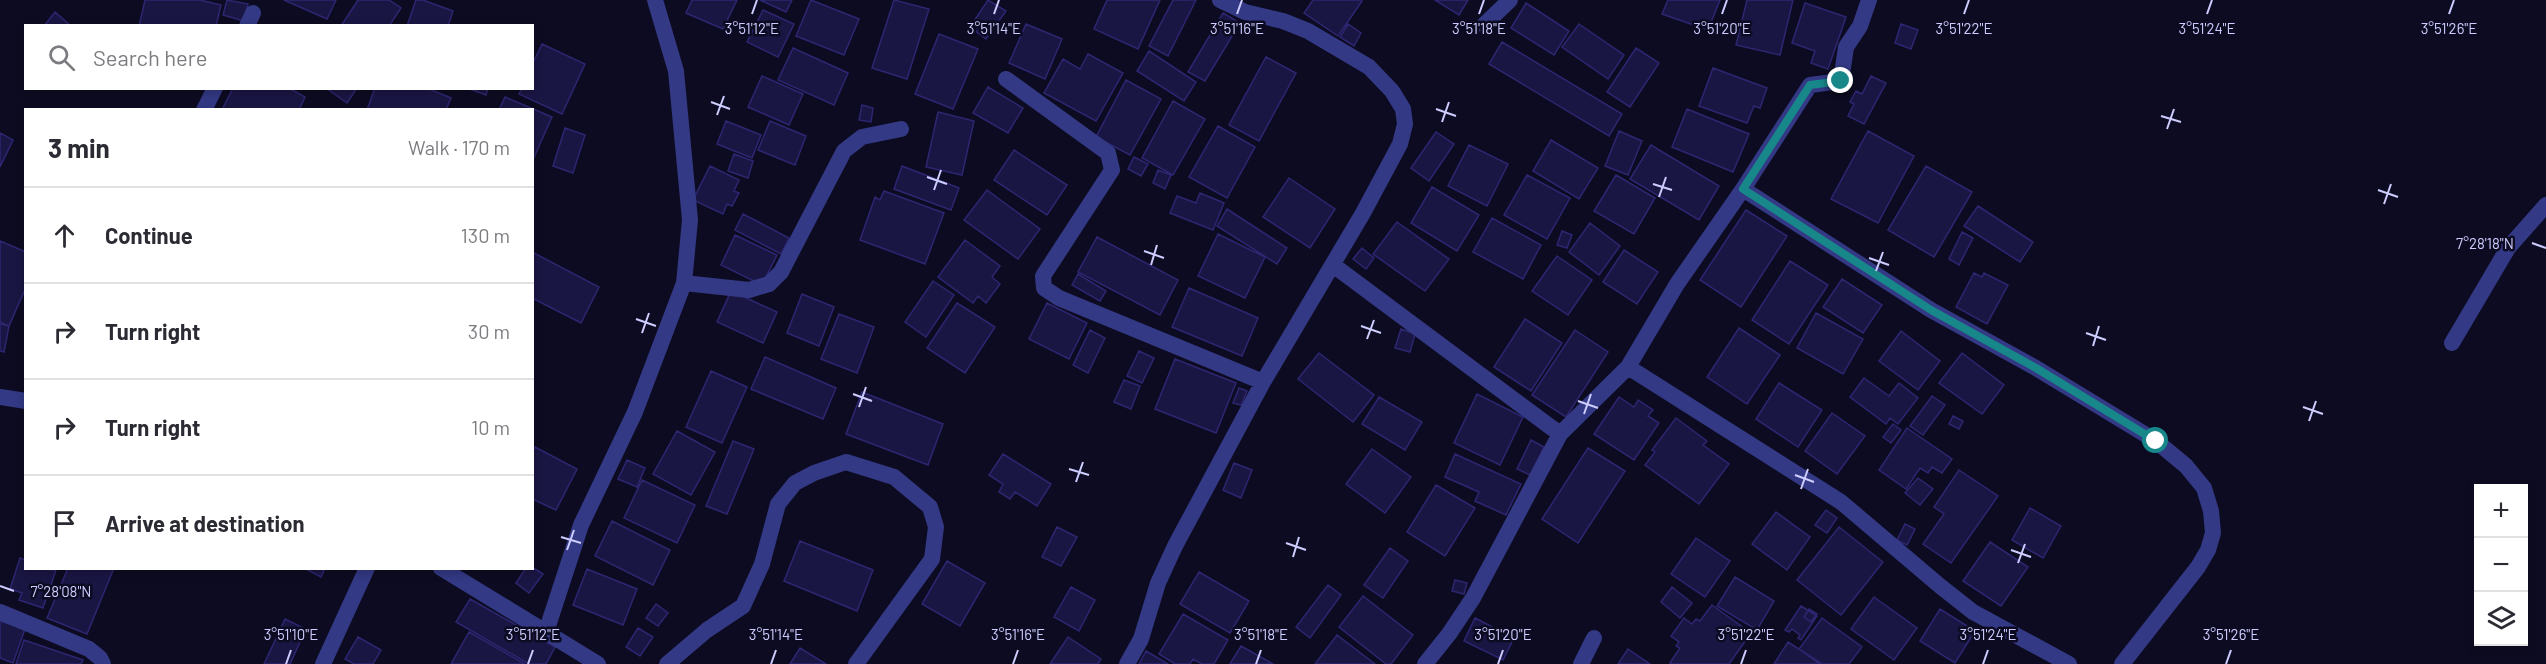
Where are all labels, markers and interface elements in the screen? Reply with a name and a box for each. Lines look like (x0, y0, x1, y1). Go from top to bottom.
text: 3°51'12"E (725, 19, 779, 37)
text: 3°51'14"E (967, 19, 1021, 37)
text: 3°51'16"E (1210, 19, 1264, 37)
text: 3°51'18"E (1452, 19, 1506, 37)
text: 3°51'20"E (1693, 19, 1751, 37)
text: 3°51'22"E (1935, 19, 1993, 37)
text: 3°51'24"E (2178, 19, 2236, 37)
text: 3°51'26"E (2421, 19, 2477, 37)
search box (24, 24, 534, 90)
icon: search (45, 41, 78, 74)
text: Search here (93, 44, 207, 70)
route end (1827, 67, 1853, 93)
text: 3 min (48, 132, 110, 163)
text: Walk · 170 m (408, 135, 510, 159)
icon: ahead (48, 219, 81, 252)
text: Continue (105, 222, 193, 248)
text: 130 m (461, 223, 510, 247)
text: 7°28'18"N (2456, 234, 2514, 252)
icon: right (48, 315, 81, 348)
text: Turn right (105, 318, 200, 344)
text: 30 m (468, 319, 510, 343)
icon: right (48, 411, 81, 444)
text: Turn right (105, 414, 200, 440)
text: 10 m (471, 415, 510, 439)
route start (2142, 427, 2168, 453)
map controls (2474, 484, 2528, 646)
button: + (2474, 484, 2528, 538)
icon: arrive (48, 507, 81, 540)
text: Arrive at destination (105, 510, 304, 536)
button: − (2474, 538, 2528, 592)
text: 7°28'08"N (30, 582, 92, 600)
button: layers (2474, 592, 2528, 646)
text: 3°51'10"E (264, 625, 318, 643)
text: 3°51'12"E (506, 625, 560, 643)
text: 3°51'14"E (749, 625, 803, 643)
text: 3°51'16"E (991, 625, 1045, 643)
text: 3°51'18"E (1234, 625, 1288, 643)
text: 3°51'20"E (1474, 625, 1532, 643)
text: 3°51'22"E (1717, 625, 1775, 643)
text: 3°51'24"E (1959, 625, 2017, 643)
text: 3°51'26"E (2203, 625, 2259, 643)

